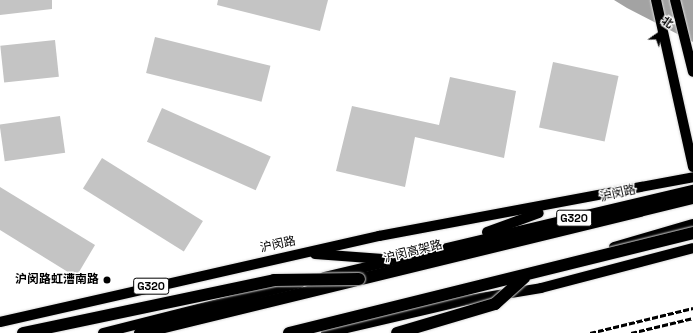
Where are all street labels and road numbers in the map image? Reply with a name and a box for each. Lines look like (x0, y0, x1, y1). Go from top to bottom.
street label: 沪闵路 (599, 183, 637, 205)
road number: G320 (556, 209, 592, 227)
street label: 沪闵路 (259, 234, 297, 256)
street label: 沪闵高架路 (382, 238, 444, 266)
road number: G320 (133, 277, 169, 295)

